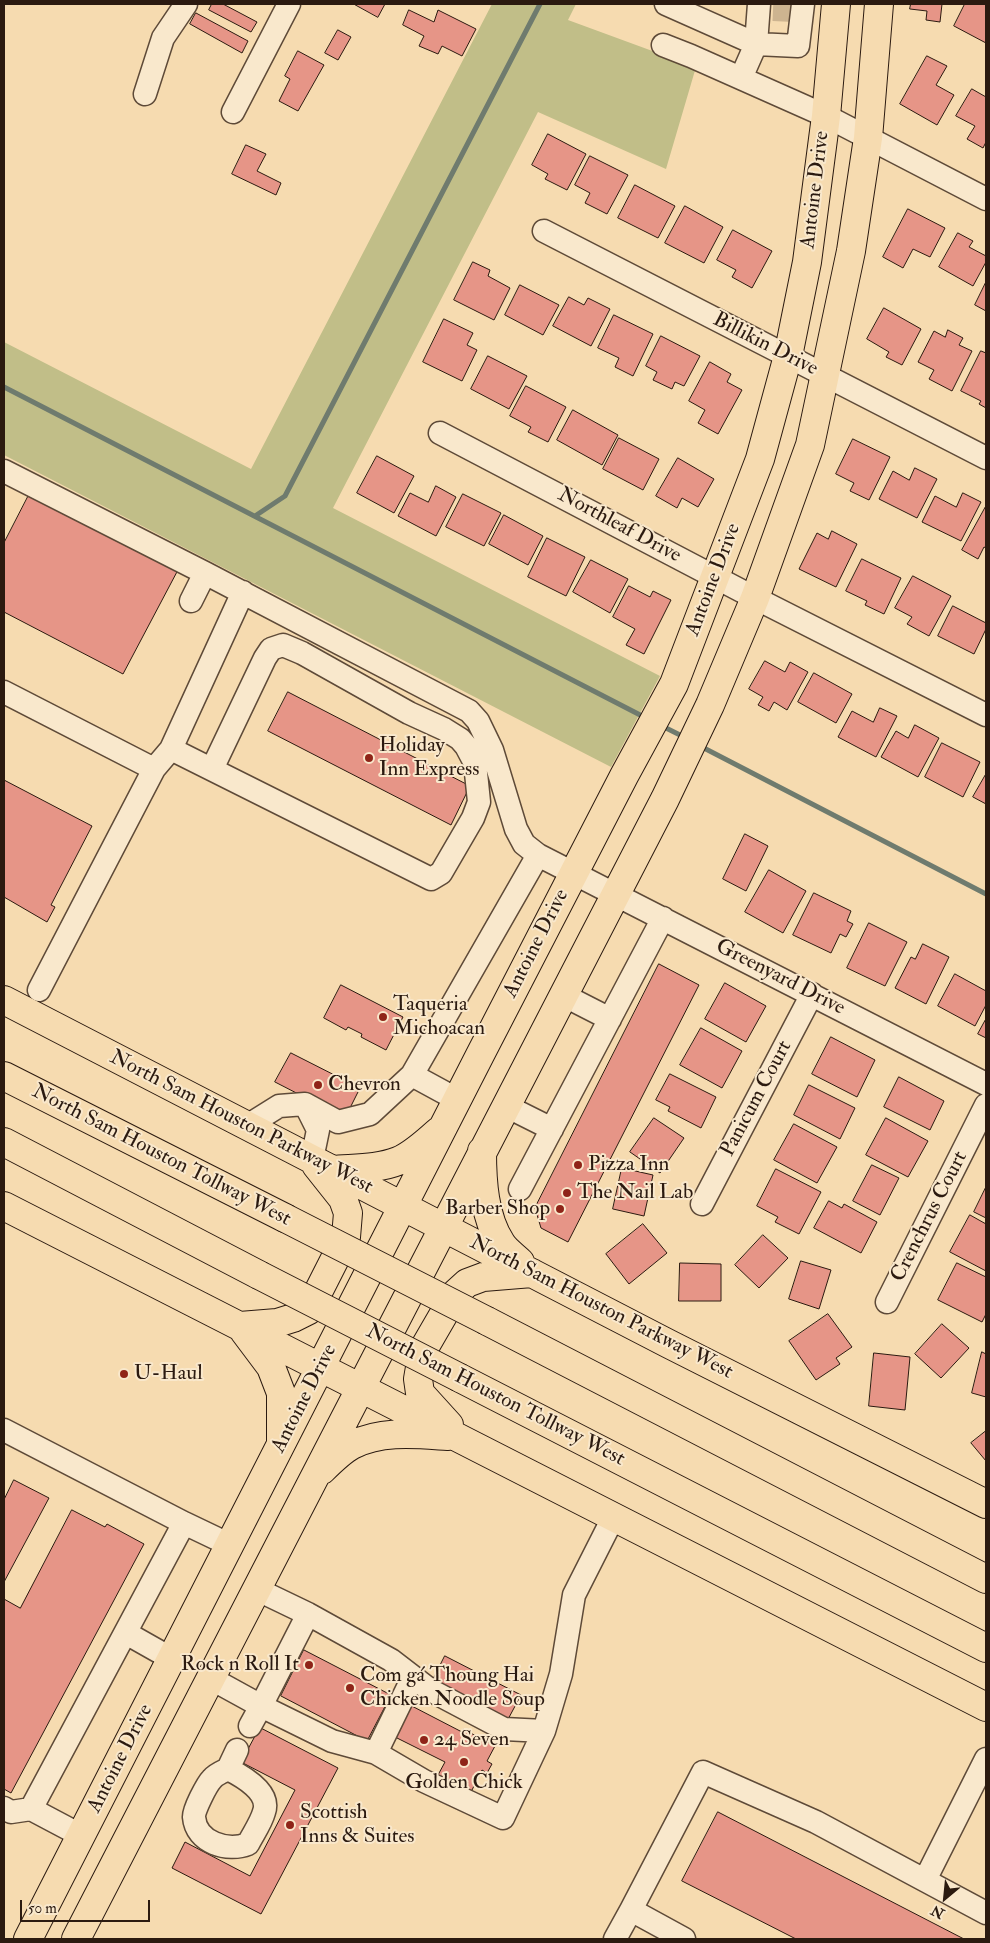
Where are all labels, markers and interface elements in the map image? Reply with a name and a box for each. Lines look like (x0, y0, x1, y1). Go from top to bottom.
street label: Antoine Drive (796, 130, 836, 250)
street label: Billikin Drive (708, 308, 822, 382)
street label: Northleaf Drive (553, 483, 685, 569)
street label: Antoine Drive (681, 520, 747, 640)
place label: Holiday Inn Express (379, 733, 479, 783)
marker: Holiday Inn Express (363, 752, 375, 764)
street label: Antoine Drive (499, 885, 575, 1003)
street label: Greenyard Drive (711, 935, 849, 1021)
place label: Taqueria Michoacan (393, 992, 485, 1042)
marker: Taqueria Michoacan (377, 1011, 389, 1023)
street label: Panicum Court (716, 1037, 798, 1161)
street label: North Sam Houston Parkway West (105, 1045, 377, 1201)
place label: Chevron (328, 1072, 401, 1098)
marker: Chevron (312, 1079, 324, 1091)
street label: North Sam Houston Tollway West (27, 1080, 295, 1232)
street label: Crenchrus Court (886, 1147, 974, 1287)
place label: Pizza Inn (588, 1152, 669, 1178)
marker: Pizza Inn (572, 1159, 584, 1171)
place label: The Nail Lab (577, 1180, 693, 1206)
marker: The Nail Lab (561, 1187, 573, 1199)
place label: Barber Shop (445, 1196, 550, 1222)
marker: Barber Shop (554, 1203, 566, 1215)
street label: North Sam Houston Parkway West (465, 1230, 737, 1386)
street label: North Sam Houston Tollway West (361, 1320, 629, 1472)
street label: Antoine Drive (267, 1340, 343, 1458)
place label: U-Haul (134, 1361, 203, 1387)
marker: U-Haul (118, 1368, 130, 1380)
place label: Rock n Roll It (181, 1652, 299, 1678)
marker: Rock n Roll It (303, 1659, 315, 1671)
place label: Com gá Thoung Hai Chicken Noodle Soup (360, 1663, 545, 1713)
marker: Com gá Thoung Hai Chicken Noodle Soup (344, 1682, 356, 1694)
street label: Antoine Drive (83, 1700, 159, 1818)
place label: 24 Seven (434, 1727, 509, 1753)
marker: 24 Seven (418, 1734, 430, 1746)
marker: Golden Chick (458, 1756, 470, 1768)
place label: Golden Chick (405, 1770, 523, 1796)
place label: Scottish Inns & Suites (300, 1800, 414, 1850)
marker: Scottish Inns & Suites (284, 1819, 296, 1831)
north arrow (920, 1873, 970, 1923)
scale bar (22, 1890, 152, 1922)
text: 50 m (28, 1899, 57, 1918)
text: N (928, 1901, 947, 1922)

